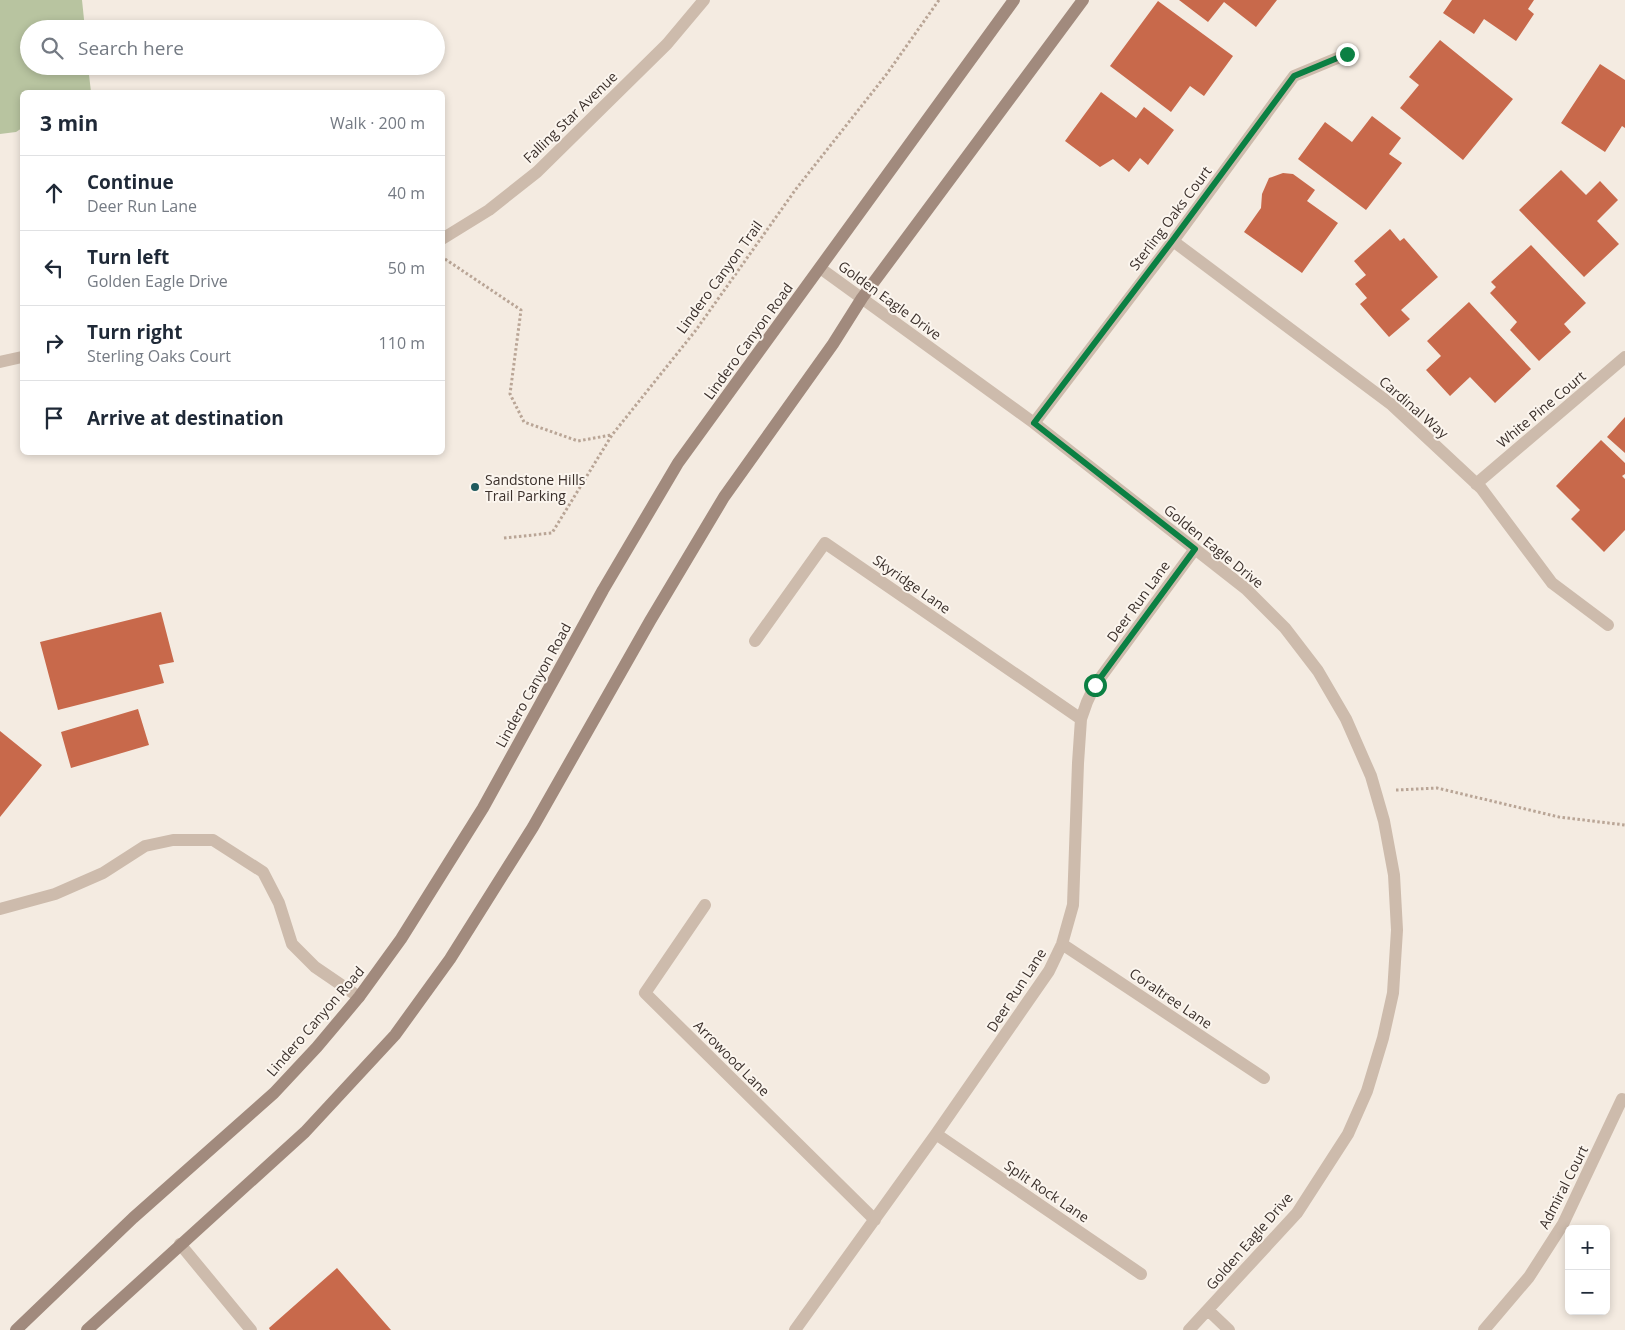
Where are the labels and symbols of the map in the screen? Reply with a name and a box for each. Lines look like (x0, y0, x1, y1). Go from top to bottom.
route end (1336, 43, 1359, 66)
street label: Falling Star Avenue (519, 67, 621, 167)
street label: Sterling Oaks Court (1124, 162, 1216, 274)
street label: Lindero Canyon Trail (672, 217, 766, 337)
street label: Golden Eagle Drive (835, 256, 946, 344)
street label: Lindero Canyon Road (699, 279, 797, 403)
street label: White Pine Court (1493, 366, 1589, 452)
street label: Cardinal Way (1375, 372, 1453, 443)
place label: Sandstone Hills Trail Parking (485, 470, 586, 505)
marker: Sandstone Hills Trail Parking (469, 481, 481, 493)
street label: Golden Eagle Drive (1160, 500, 1268, 592)
street label: Skyridge Lane (869, 550, 955, 618)
street label: Deer Run Lane (1102, 556, 1174, 646)
street label: Lindero Canyon Road (491, 619, 575, 751)
route start (1084, 674, 1107, 697)
street label: Deer Run Lane (982, 944, 1050, 1036)
street label: Lindero Canyon Road (262, 962, 368, 1080)
street label: Coraltree Lane (1126, 963, 1216, 1033)
street label: Arrowood Lane (690, 1016, 774, 1100)
street label: Admiral Court (1534, 1142, 1592, 1232)
street label: Split Rock Lane (1001, 1156, 1093, 1226)
street label: Golden Eagle Drive (1201, 1188, 1297, 1294)

